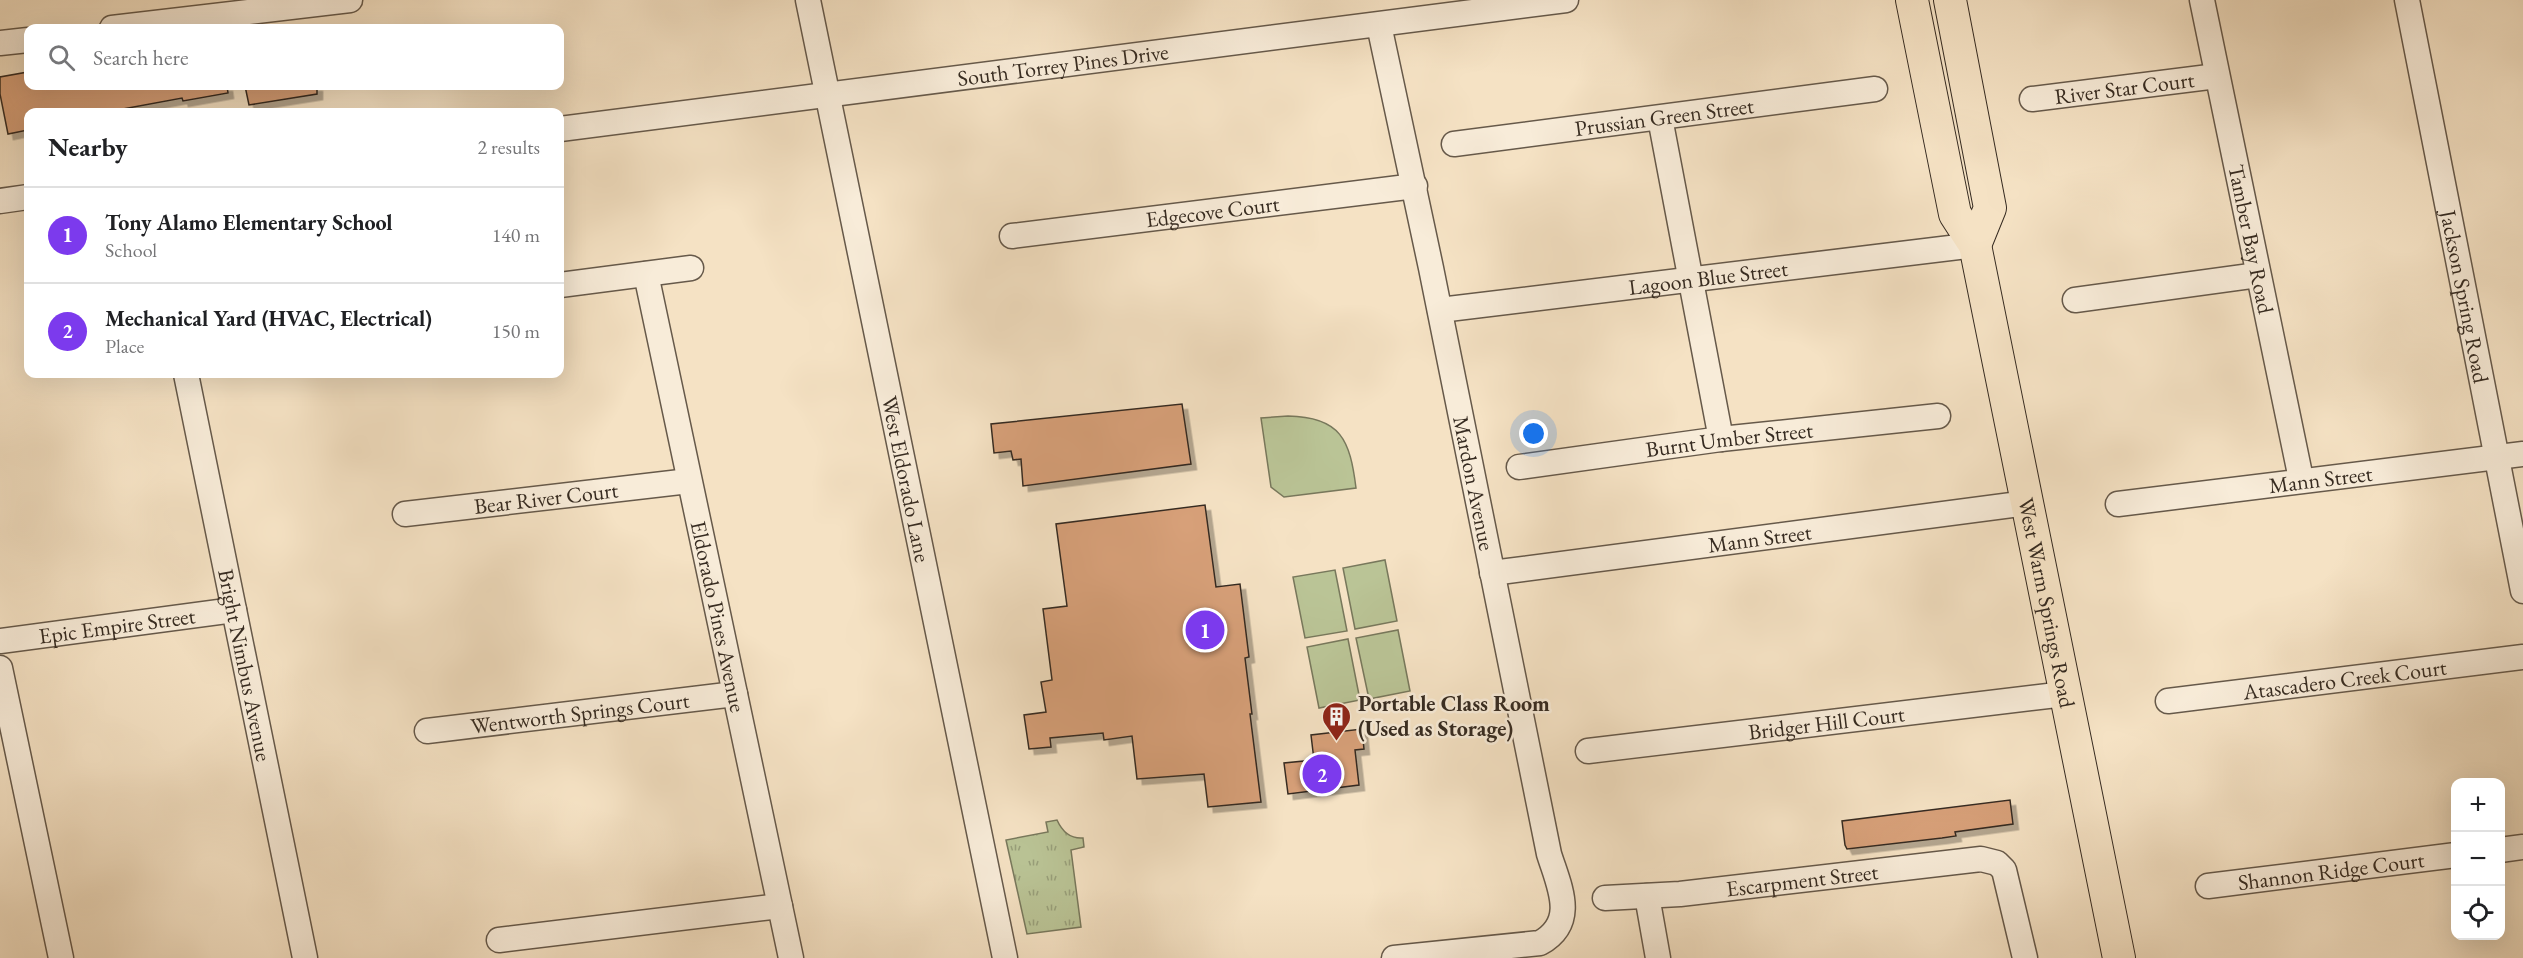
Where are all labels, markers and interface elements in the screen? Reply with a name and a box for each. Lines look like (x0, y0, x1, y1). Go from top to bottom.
search box (24, 24, 564, 90)
street label: South Torrey Pines Drive (956, 37, 1171, 93)
icon: search (45, 41, 78, 74)
text: Search here (93, 43, 188, 72)
street label: River Star Court (2053, 65, 2196, 111)
street label: Prussian Green Street (1573, 91, 1756, 143)
text: Nearby (48, 130, 128, 164)
text: 2 results (477, 134, 540, 160)
street label: Tamber Bay Road (2221, 162, 2281, 317)
street label: Edgecove Court (1144, 189, 1281, 234)
street label: Jackson Spring Road (2433, 205, 2496, 386)
text: Tony Alamo Elementary School (105, 208, 393, 237)
text: 1 (62, 222, 73, 248)
text: 140 m (492, 222, 540, 248)
text: School (105, 237, 157, 263)
street label: Lagoon Blue Street (1627, 254, 1789, 302)
text: Mechanical Yard (HVAC, Electrical) (105, 304, 432, 333)
text: 2 (62, 318, 73, 344)
text: 150 m (492, 318, 540, 344)
text: Place (105, 333, 144, 359)
street label: West Eldorado Lane (875, 393, 937, 565)
street label: Mardon Avenue (1446, 413, 1502, 554)
street label: Burnt Umber Street (1644, 415, 1814, 464)
your location (1519, 419, 1548, 448)
street label: Mann Street (2267, 459, 2374, 500)
street label: Bear River Court (472, 475, 620, 521)
street label: West Warm Springs Road (2011, 495, 2082, 711)
street label: Mann Street (1706, 517, 1813, 560)
street label: Eldorado Pines Avenue (684, 518, 753, 715)
street label: Bright Nimbus Avenue (211, 566, 279, 764)
street label: Epic Empire Street (37, 601, 197, 651)
pin: 1 (1186, 608, 1224, 652)
street label: Atascadero Creek Court (2240, 653, 2448, 707)
street label: Wentworth Springs Court (469, 686, 691, 741)
place label: Portable Class Room (Used as Storage) (1358, 689, 1550, 743)
street label: Bridger Hill Court (1747, 699, 1906, 747)
building icon: Portable Class Room (Used as Storage) (1321, 700, 1353, 742)
pin: 2 (1302, 752, 1342, 796)
map controls (2451, 778, 2505, 940)
button: + (2451, 778, 2505, 832)
button: − (2451, 832, 2505, 886)
street label: Shannon Ridge Court (2236, 845, 2426, 897)
street label: Escarpment Street (1725, 857, 1880, 904)
button: locate (2451, 886, 2505, 940)

